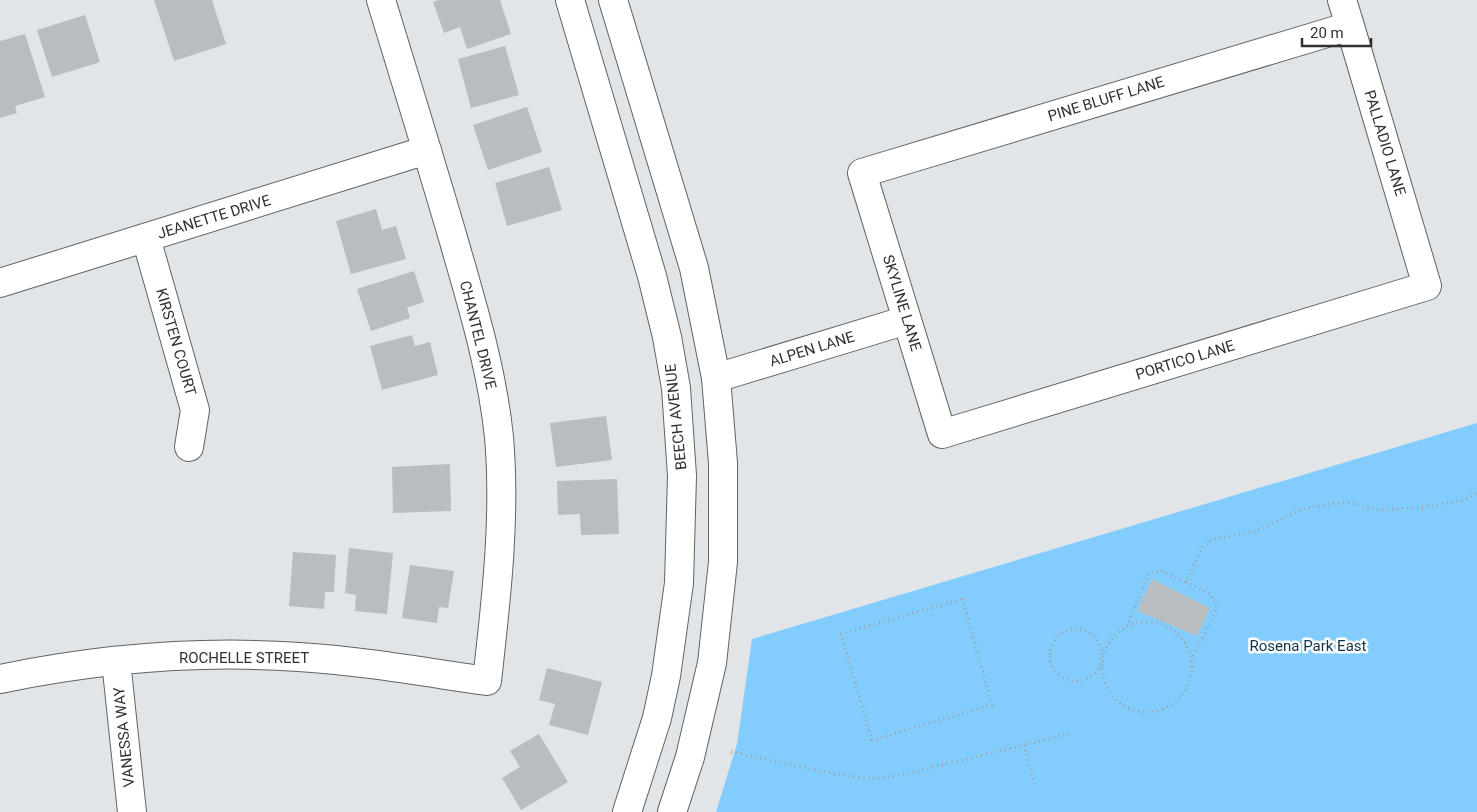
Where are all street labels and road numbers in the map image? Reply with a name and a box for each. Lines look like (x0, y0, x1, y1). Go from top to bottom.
street label: PINE BLUFF LANE (1046, 73, 1167, 125)
street label: PALLADIO LANE (1360, 88, 1410, 198)
street label: JEANETTE DRIVE (155, 191, 273, 243)
street label: SKYLINE LANE (879, 253, 925, 354)
street label: CHANTEL DRIVE (456, 279, 500, 392)
street label: KIRSTEN COURT (152, 286, 200, 398)
street label: ALPEN LANE (768, 327, 857, 370)
street label: PORTICO LANE (1133, 336, 1237, 384)
street label: BEECH AVENUE (661, 363, 691, 471)
street label: ROCHELLE STREET (179, 649, 309, 667)
street label: VANESSA WAY (110, 686, 138, 788)

